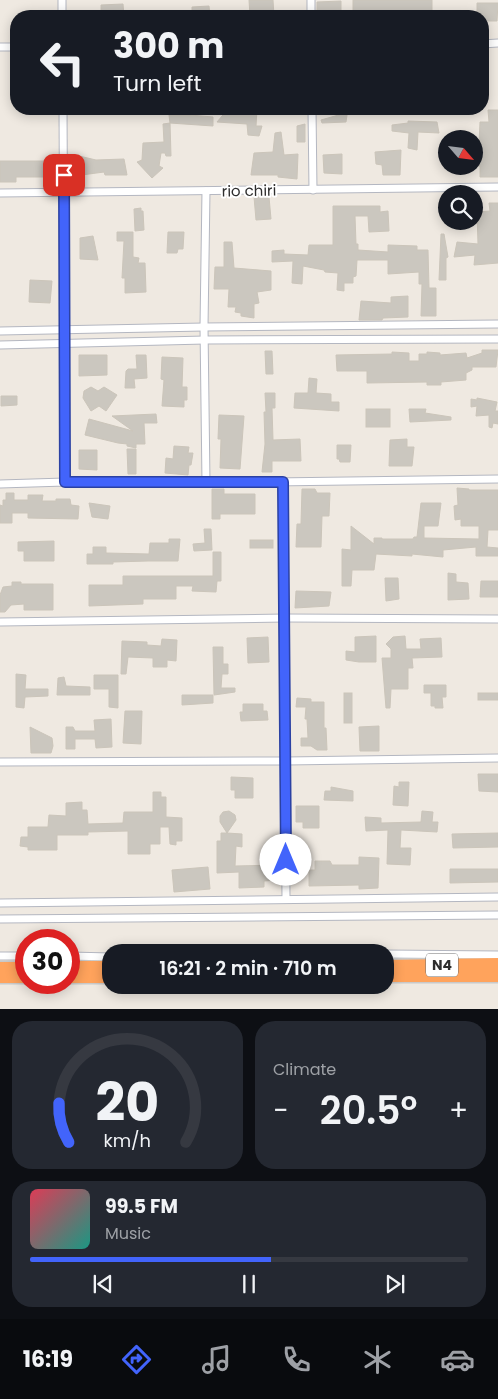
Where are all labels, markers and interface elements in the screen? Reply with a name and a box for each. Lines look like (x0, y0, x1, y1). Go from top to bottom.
text: 300 m (113, 21, 224, 70)
icon: left (30, 30, 95, 95)
text: Turn left (113, 68, 201, 99)
north arrow (438, 130, 482, 175)
map controls (438, 130, 483, 230)
pin (43, 154, 85, 196)
icon: arrive (50, 161, 78, 189)
street label: rio chiri (222, 180, 276, 201)
button: search (438, 185, 483, 230)
position arrow (259, 833, 311, 885)
speed limit sign: 30 (15, 929, 80, 994)
road number: N4 (426, 954, 458, 976)
text: 16:21 · 2 min · 710 m (159, 955, 337, 982)
text: Climate (273, 1058, 336, 1081)
text: 20 (96, 1066, 159, 1139)
text: 20.5° (320, 1084, 417, 1137)
text: − (273, 1091, 288, 1130)
text: + (449, 1091, 468, 1130)
text: km/h (104, 1128, 151, 1153)
text: 99.5 FM (105, 1193, 178, 1220)
text: Music (105, 1222, 151, 1245)
icon: previous (89, 1270, 117, 1298)
icon: pause (235, 1270, 263, 1298)
icon: next (381, 1270, 409, 1298)
icon: directions (119, 1342, 154, 1377)
icon: music (199, 1342, 234, 1377)
icon: phone (279, 1342, 314, 1377)
icon: climate (360, 1342, 395, 1377)
icon: car (440, 1342, 475, 1377)
text: 16:19 (23, 1344, 73, 1375)

